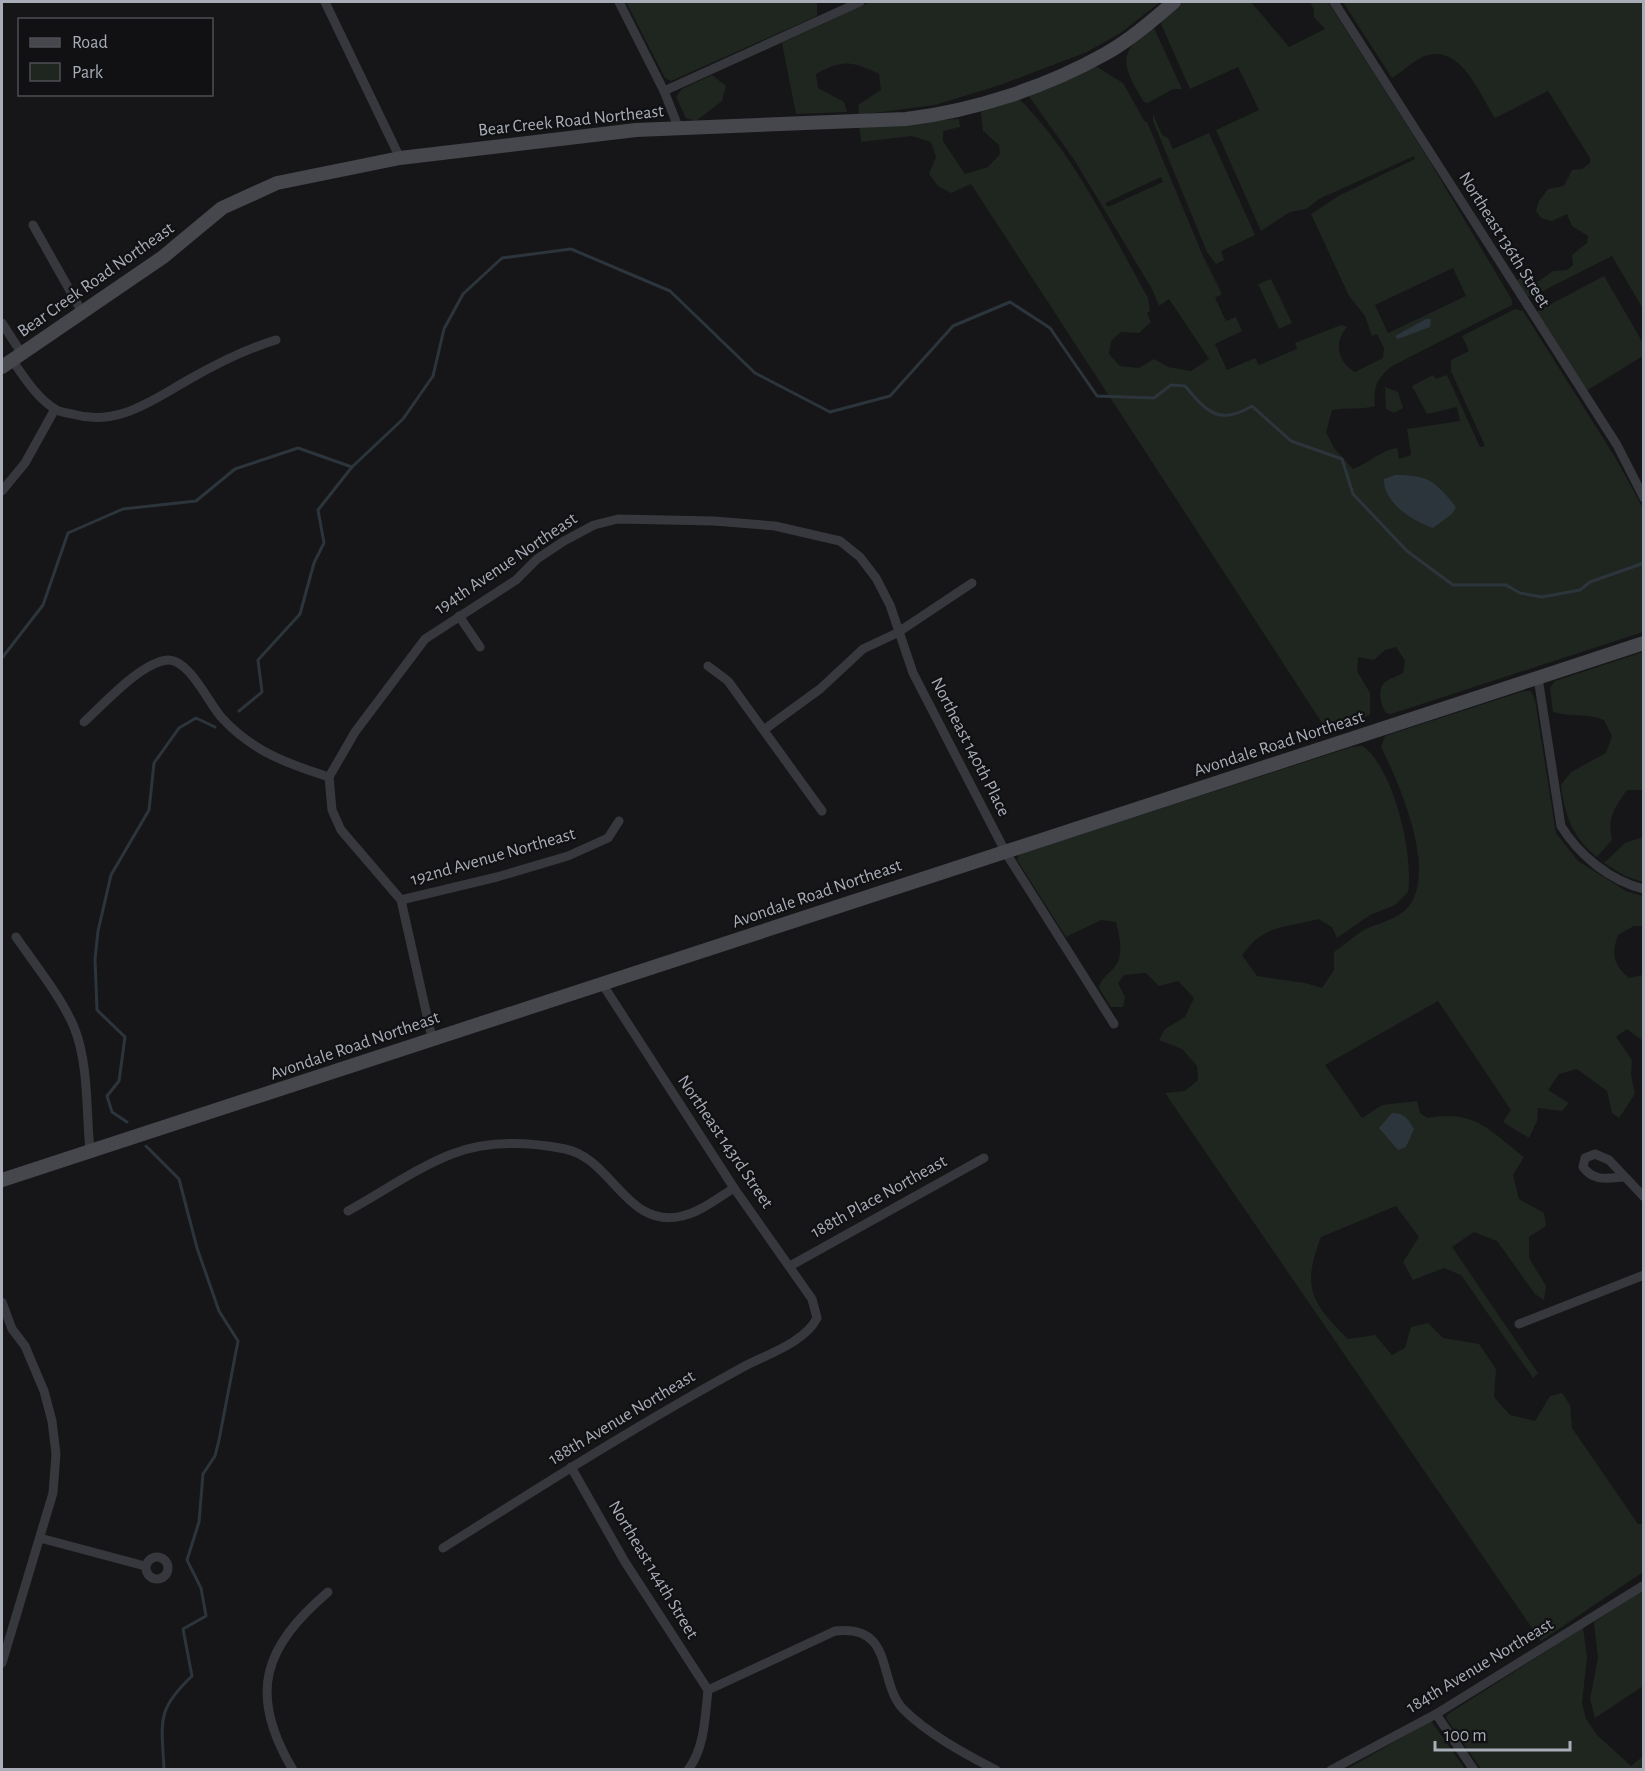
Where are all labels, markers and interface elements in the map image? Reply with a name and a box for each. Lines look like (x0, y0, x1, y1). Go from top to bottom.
legend (18, 18, 213, 96)
text: Road (72, 34, 108, 52)
text: Park (72, 64, 104, 82)
street label: Bear Creek Road Northeast (477, 102, 665, 140)
street label: Northeast 136th Street (1455, 169, 1553, 311)
street label: Bear Creek Road Northeast (14, 219, 178, 341)
street label: 194th Avenue Northeast (432, 510, 581, 618)
street label: Northeast 140th Place (927, 675, 1013, 819)
street label: Avondale Road Northeast (1192, 708, 1367, 780)
street label: 192nd Avenue Northeast (409, 825, 578, 889)
street label: Avondale Road Northeast (730, 856, 904, 931)
street label: Avondale Road Northeast (268, 1008, 442, 1083)
street label: Northeast 143rd Street (674, 1072, 776, 1212)
street label: 188th Place Northeast (808, 1152, 950, 1242)
street label: 188th Avenue Northeast (546, 1367, 699, 1469)
street label: Northeast 144th Street (605, 1498, 701, 1642)
street label: 184th Avenue Northeast (1404, 1615, 1557, 1717)
scale bar (1435, 1714, 1570, 1752)
text: 100 m (1444, 1727, 1487, 1745)

